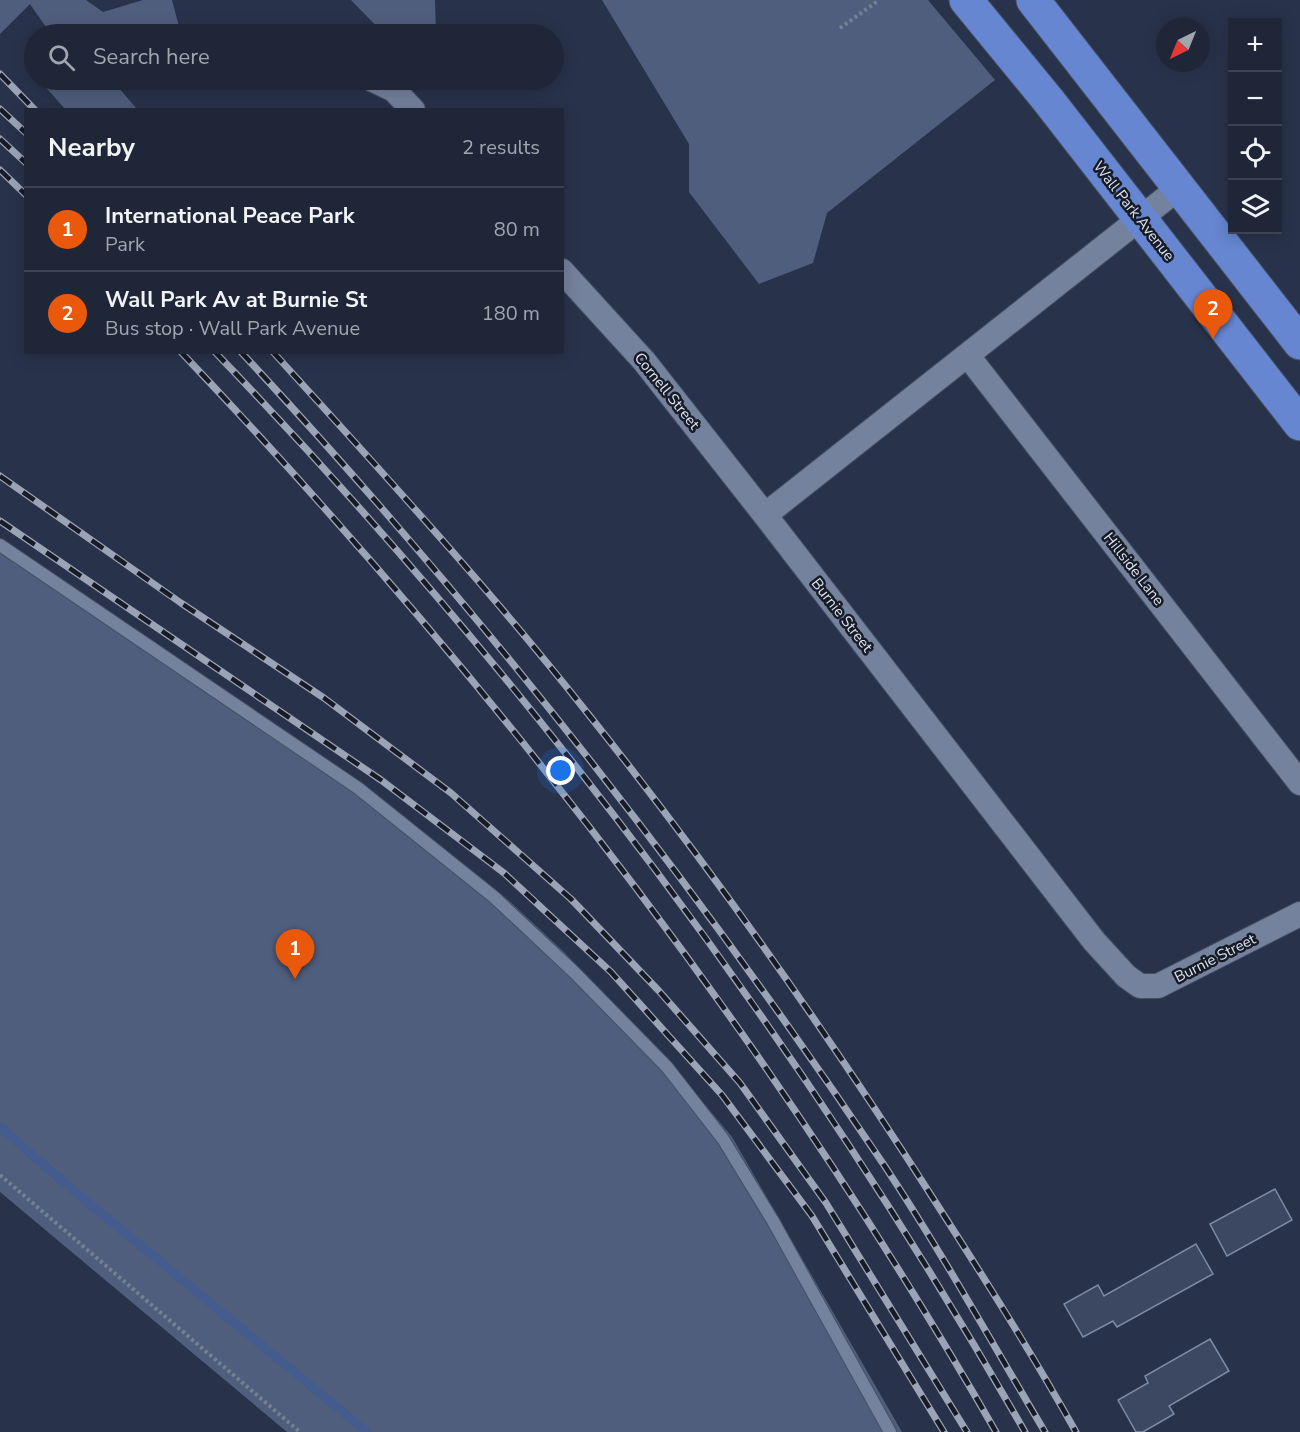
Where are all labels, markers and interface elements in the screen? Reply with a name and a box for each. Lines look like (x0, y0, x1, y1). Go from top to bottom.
north arrow (1156, 18, 1210, 72)
map controls (1228, 18, 1282, 234)
button: + (1228, 18, 1282, 72)
search box (24, 24, 564, 90)
icon: search (45, 41, 78, 74)
text: Search here (93, 42, 210, 72)
button: − (1228, 72, 1282, 126)
button: locate (1228, 126, 1282, 180)
text: Nearby (48, 130, 135, 165)
text: 2 results (462, 134, 540, 161)
street label: Wall Park Avenue (1089, 157, 1179, 265)
button: layers (1228, 180, 1282, 234)
text: International Peace Park (105, 201, 355, 231)
text: 1 (62, 216, 74, 243)
text: 80 m (494, 216, 540, 243)
text: Park (105, 231, 145, 258)
text: Wall Park Av at Burnie St (105, 285, 367, 315)
pin: 2 (1194, 290, 1232, 339)
text: 2 (62, 300, 74, 327)
text: 180 m (482, 300, 540, 327)
text: Bus stop · Wall Park Avenue (105, 315, 360, 342)
street label: Cornell Street (630, 348, 705, 434)
street label: Hillside Lane (1099, 528, 1169, 610)
street label: Burnie Street (807, 574, 878, 657)
your location (546, 756, 575, 785)
street label: Burnie Street (1171, 929, 1260, 987)
pin: 1 (276, 930, 314, 979)

